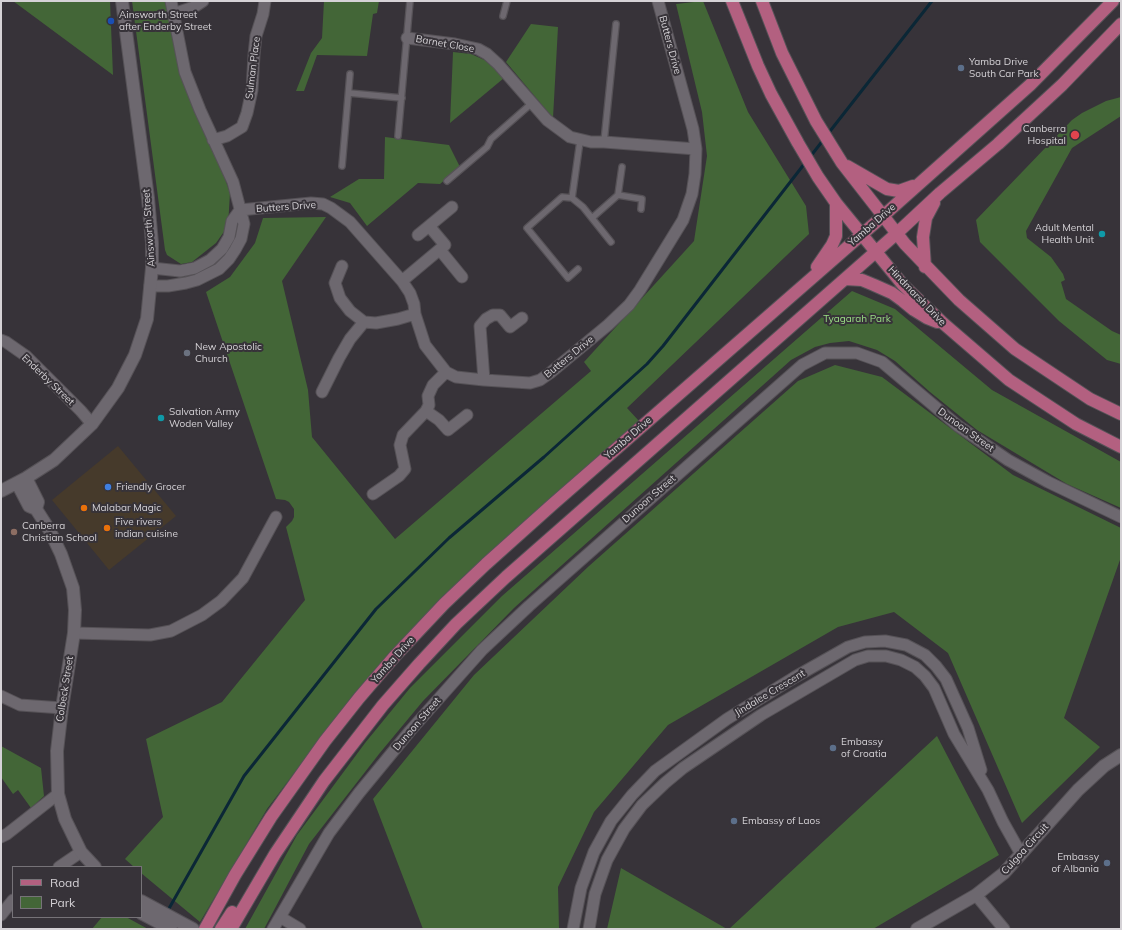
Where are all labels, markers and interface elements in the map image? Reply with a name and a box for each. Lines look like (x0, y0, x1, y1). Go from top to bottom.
place label: Ainsworth Street after Enderby Street (119, 9, 212, 32)
street label: Butters Drive (656, 14, 684, 76)
marker: Ainsworth Street after Enderby Street (106, 16, 116, 26)
street label: Barnet Close (415, 33, 475, 55)
street label: Sulman Place (243, 36, 263, 100)
place label: Yamba Drive South Car Park (969, 56, 1039, 80)
marker: Yamba Drive South Car Park (956, 63, 966, 73)
place label: Canberra Hospital (1023, 123, 1066, 146)
marker: Canberra Hospital (1069, 129, 1081, 141)
street label: Ainsworth Street (140, 189, 158, 267)
street label: Butters Drive (256, 199, 316, 215)
street label: Yamba Drive (846, 201, 898, 249)
place label: Adult Mental Health Unit (1035, 222, 1094, 246)
marker: Adult Mental Health Unit (1097, 229, 1107, 239)
street label: Hindmarsh Drive (886, 264, 948, 328)
park label: Tyagarah Park (823, 313, 891, 325)
street label: Butters Drive (542, 333, 596, 381)
place label: New Apostolic Church (195, 341, 262, 364)
marker: New Apostolic Church (182, 348, 192, 358)
street label: Enderby Street (19, 352, 77, 408)
place label: Salvation Army Woden Valley (169, 406, 240, 430)
street label: Dunoon Street (936, 406, 996, 454)
marker: Salvation Army Woden Valley (156, 413, 166, 423)
street label: Yamba Drive (602, 414, 654, 462)
street label: Dunoon Street (620, 473, 678, 525)
place label: Friendly Grocer (116, 481, 186, 493)
marker: Friendly Grocer (103, 482, 113, 492)
place label: Malabar Magic (92, 502, 161, 514)
marker: Malabar Magic (79, 503, 89, 513)
place label: Five rivers indian cuisine (115, 516, 178, 540)
place label: Canberra Christian School (22, 520, 97, 544)
marker: Five rivers indian cuisine (102, 523, 112, 533)
marker: Canberra Christian School (9, 527, 19, 537)
street label: Yamba Drive (369, 634, 417, 686)
street label: Colbeck Street (54, 655, 76, 723)
street label: Jindalee Crescent (733, 667, 807, 719)
street label: Dunoon Street (391, 695, 443, 753)
place label: Embassy of Croatia (841, 736, 887, 760)
marker: Embassy of Croatia (828, 743, 838, 753)
place label: Embassy of Laos (742, 815, 820, 827)
marker: Embassy of Laos (729, 816, 739, 826)
street label: Culgoa Circuit (999, 821, 1051, 877)
place label: Embassy of Albania (1051, 851, 1099, 874)
marker: Embassy of Albania (1102, 858, 1112, 868)
legend (12, 866, 142, 918)
text: Road (50, 875, 79, 890)
text: Park (50, 895, 75, 910)

